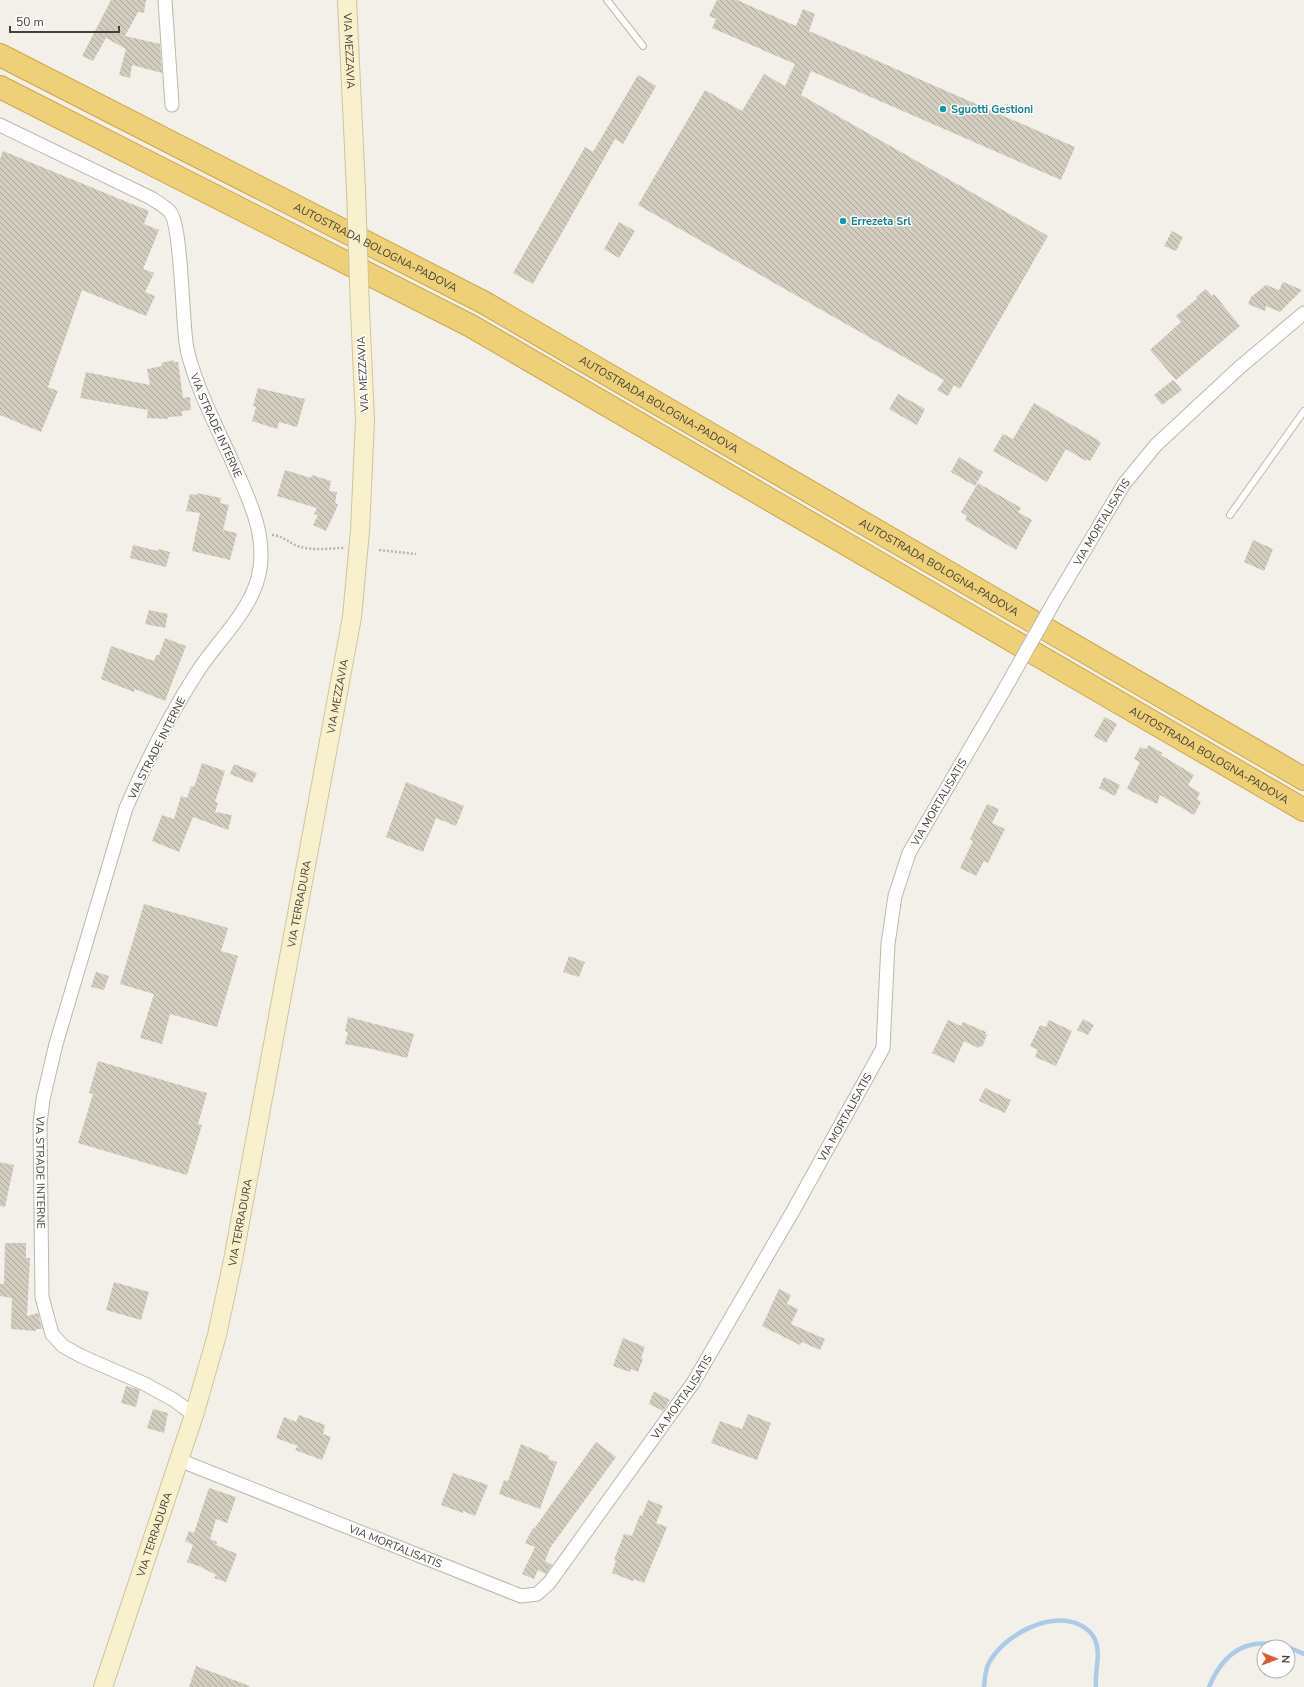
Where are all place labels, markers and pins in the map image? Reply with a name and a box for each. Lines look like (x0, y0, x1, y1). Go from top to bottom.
place label: Sguotti Gestioni (951, 102, 1033, 117)
marker: Sguotti Gestioni (938, 104, 948, 114)
place label: Errezeta Srl (851, 214, 911, 229)
marker: Errezeta Srl (838, 216, 848, 226)

